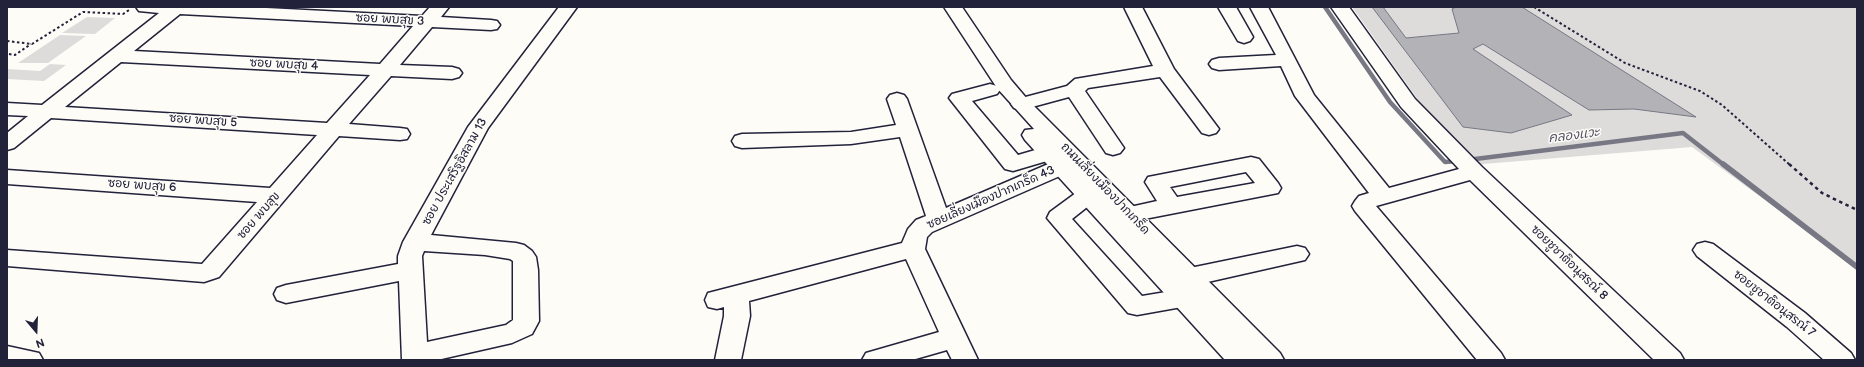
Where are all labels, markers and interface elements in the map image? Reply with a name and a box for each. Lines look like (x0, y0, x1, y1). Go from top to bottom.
street label: ซอย พบสุข 3 (355, 11, 425, 29)
street label: ซอย พบสุข 4 (249, 56, 319, 74)
street label: ซอย พบสุข 5 (169, 111, 237, 131)
street label: ซอย ประเสริฐอิสลาม 13 (420, 116, 490, 228)
water label: คลองแวะ (1548, 125, 1600, 147)
street label: ถนนเลี่ยงเมืองปากเกร็ด (1058, 140, 1152, 238)
street label: ซอยเลี่ยงเมืองปากเกร็ด 43 (925, 163, 1057, 233)
street label: ซอย พบสุข 6 (107, 176, 177, 196)
street label: ซอย พบสุข (235, 189, 283, 243)
street label: ซอยชูชาติอนุสรณ์ 8 (1528, 223, 1610, 303)
street label: ซอยชูชาติอนุสรณ์ 7 (1730, 267, 1818, 341)
north arrow (16, 311, 56, 351)
text: N (34, 335, 46, 350)

